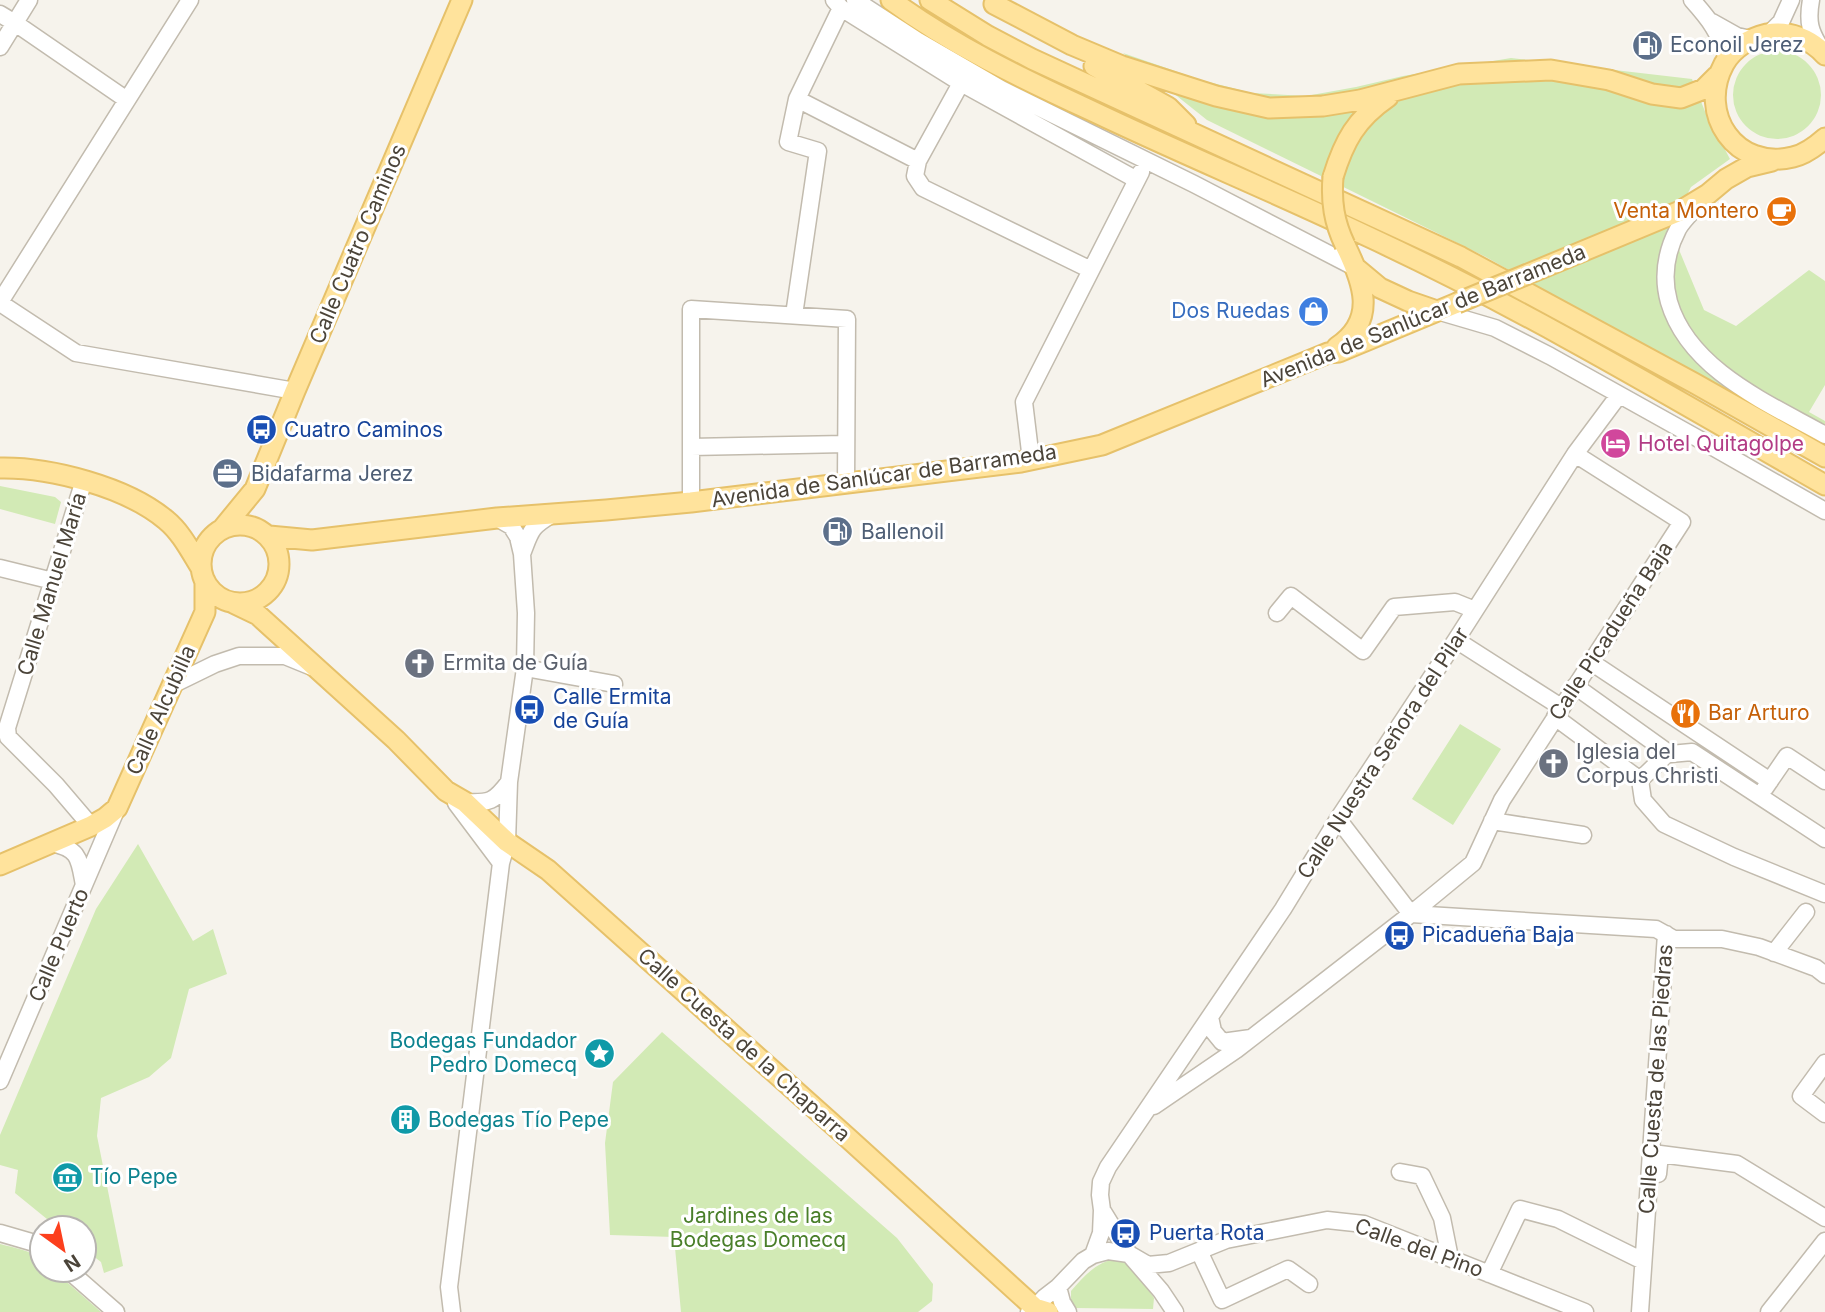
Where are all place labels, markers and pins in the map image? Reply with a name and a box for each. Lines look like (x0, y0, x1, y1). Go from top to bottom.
fuel station icon: Econoil Jerez (1630, 28, 1664, 62)
place label: Econoil Jerez (1670, 32, 1804, 57)
cafe icon: Venta Montero (1765, 194, 1799, 228)
place label: Venta Montero (1613, 198, 1759, 223)
shop icon: Dos Ruedas (1296, 294, 1330, 328)
place label: Dos Ruedas (1171, 298, 1290, 323)
bus stop icon: Cuatro Caminos (244, 413, 278, 447)
place label: Cuatro Caminos (284, 417, 443, 442)
hotel icon: Hotel Quitagolpe (1598, 427, 1632, 461)
place label: Hotel Quitagolpe (1638, 431, 1804, 456)
office icon: Bidafarma Jerez (211, 457, 245, 491)
place label: Bidafarma Jerez (251, 461, 413, 486)
fuel station icon: Ballenoil (821, 515, 855, 549)
place label: Ballenoil (861, 519, 944, 544)
church icon: Ermita de Guía (403, 646, 437, 680)
place label: Ermita de Guía (443, 650, 588, 675)
place label: Calle Ermita de Guía (553, 684, 672, 733)
bus stop icon: Calle Ermita de Guía (513, 692, 547, 726)
restaurant icon: Bar Arturo (1668, 696, 1702, 730)
place label: Bar Arturo (1708, 700, 1810, 725)
place label: Iglesia del Corpus Christi (1576, 739, 1719, 788)
church icon: Iglesia del Corpus Christi (1536, 747, 1570, 781)
bus stop icon: Picadueña Baja (1382, 918, 1416, 952)
place label: Picadueña Baja (1422, 922, 1575, 947)
place label: Bodegas Fundador Pedro Domecq (389, 1028, 577, 1077)
place icon: Bodegas Fundador Pedro Domecq (583, 1036, 617, 1070)
building icon: Bodegas Tío Pepe (388, 1103, 422, 1137)
place label: Bodegas Tío Pepe (428, 1107, 609, 1132)
museum icon: Tío Pepe (50, 1160, 84, 1194)
place label: Tío Pepe (90, 1164, 178, 1189)
bus stop icon: Puerta Rota (1109, 1216, 1143, 1250)
place label: Puerta Rota (1149, 1220, 1265, 1245)

